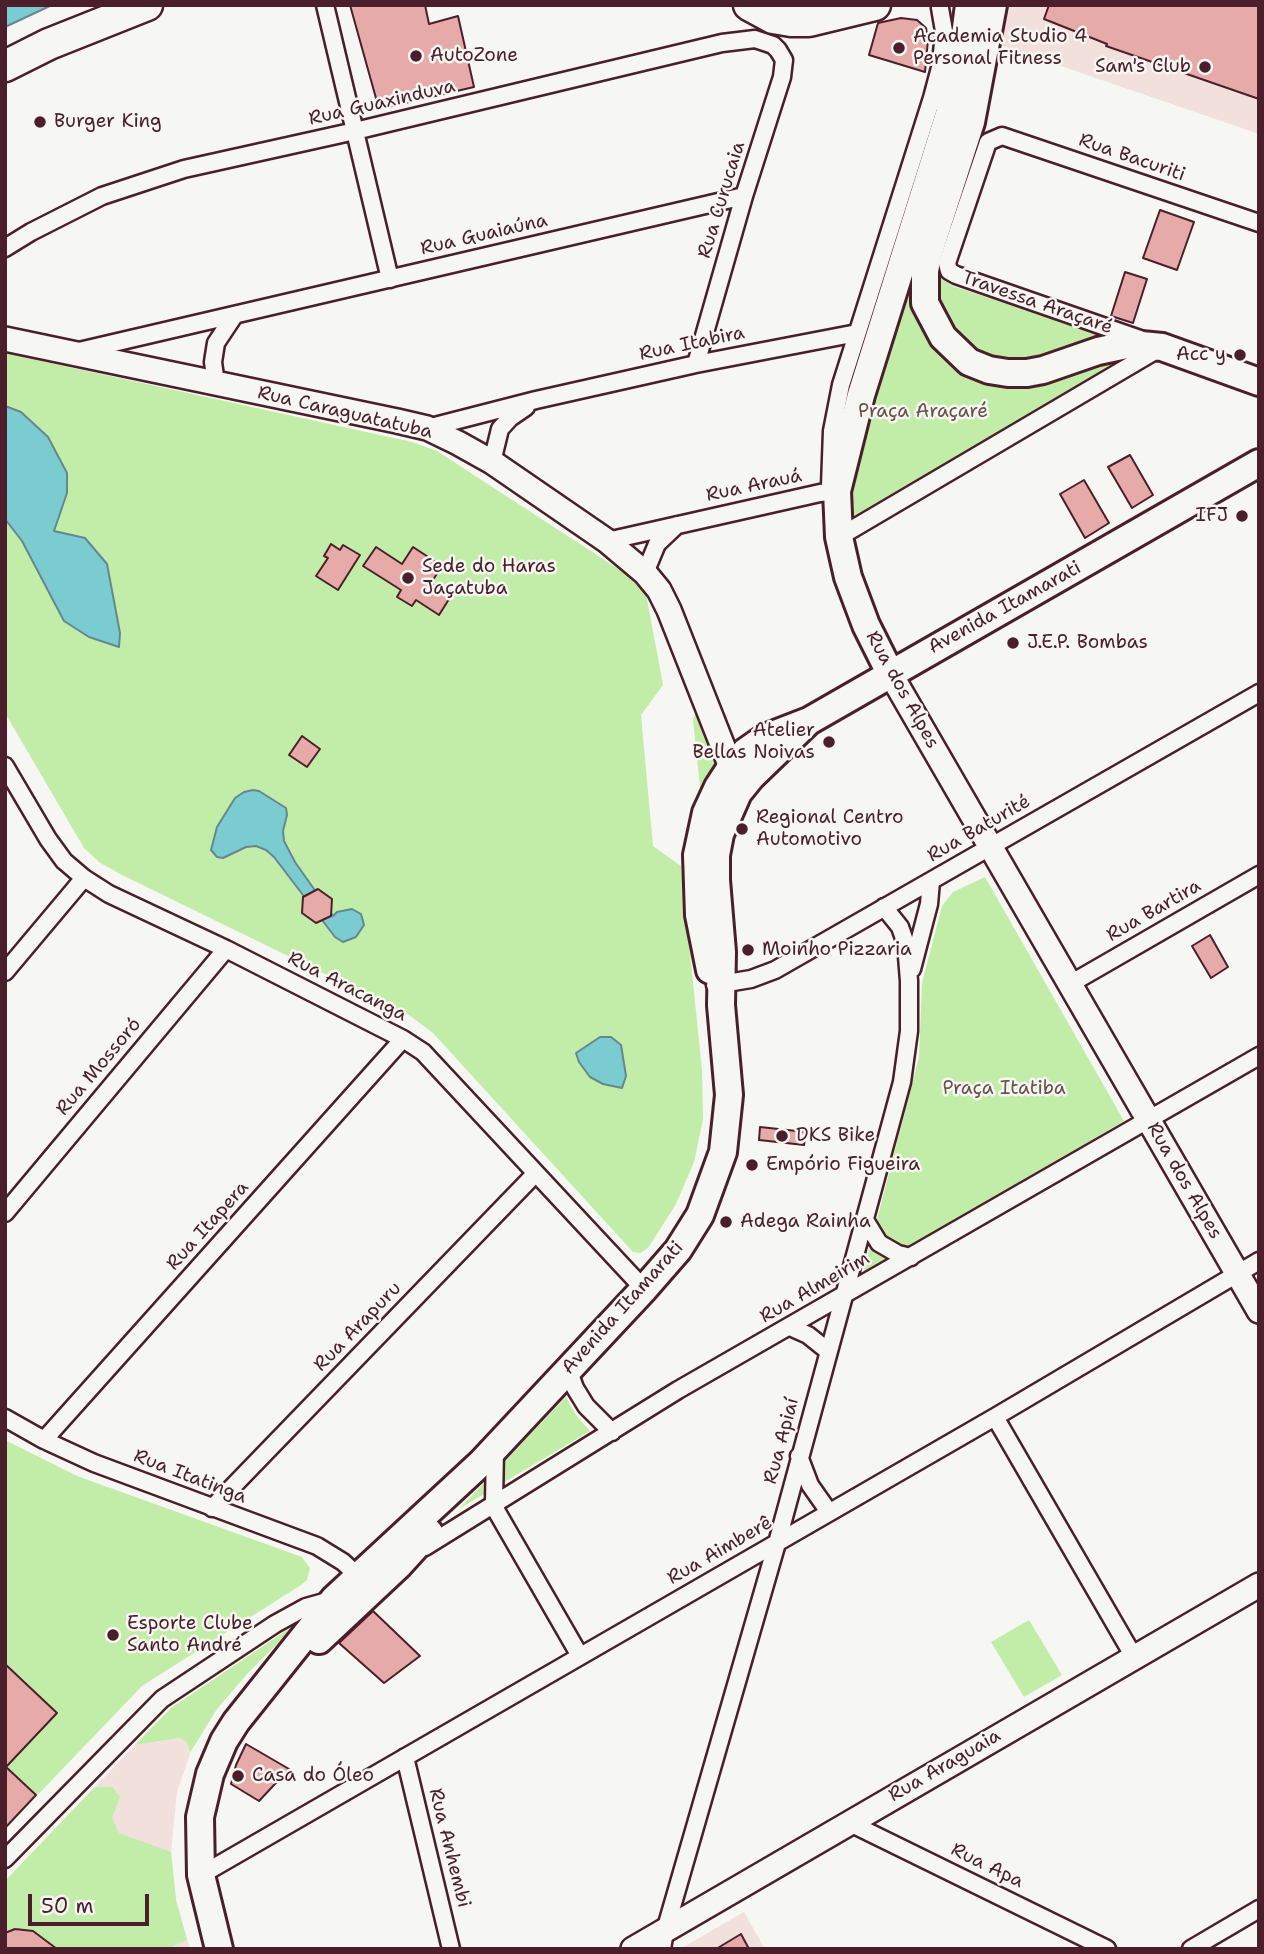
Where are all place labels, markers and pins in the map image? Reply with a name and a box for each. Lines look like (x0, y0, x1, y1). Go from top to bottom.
place label: Academia Studio 4 Personal Fitness (913, 26, 1087, 70)
marker: Academia Studio 4 Personal Fitness (891, 40, 907, 56)
place label: AutoZone (430, 45, 518, 67)
marker: AutoZone (408, 48, 424, 64)
place label: Sam's Club (1095, 56, 1191, 78)
marker: Sam's Club (1197, 59, 1213, 75)
place label: Burger King (54, 111, 162, 133)
marker: Burger King (32, 114, 48, 130)
place label: Acc y (1176, 344, 1226, 366)
marker: Acc y (1232, 347, 1248, 363)
place label: IFJ (1195, 505, 1228, 527)
marker: IFJ (1234, 508, 1250, 524)
place label: Sede do Haras Jaçatuba (422, 556, 556, 600)
marker: Sede do Haras Jaçatuba (400, 570, 416, 586)
place label: J.E.P. Bombas (1027, 632, 1148, 654)
marker: J.E.P. Bombas (1005, 635, 1021, 651)
place label: Atelier Bellas Noivas (693, 720, 815, 764)
marker: Atelier Bellas Noivas (821, 734, 837, 750)
place label: Regional Centro Automotivo (756, 807, 904, 851)
marker: Regional Centro Automotivo (734, 821, 750, 837)
place label: Moinho Pizzaria (762, 939, 912, 961)
marker: Moinho Pizzaria (740, 942, 756, 958)
place label: DKS Bike (796, 1125, 875, 1147)
marker: DKS Bike (774, 1128, 790, 1144)
place label: Empório Figueira (766, 1154, 920, 1176)
marker: Empório Figueira (744, 1157, 760, 1173)
place label: Adega Rainha (740, 1211, 871, 1233)
marker: Adega Rainha (718, 1214, 734, 1230)
place label: Esporte Clube Santo André (127, 1613, 253, 1657)
marker: Esporte Clube Santo André (105, 1627, 121, 1643)
place label: Casa do Óleo (252, 1765, 374, 1787)
marker: Casa do Óleo (230, 1768, 246, 1784)

